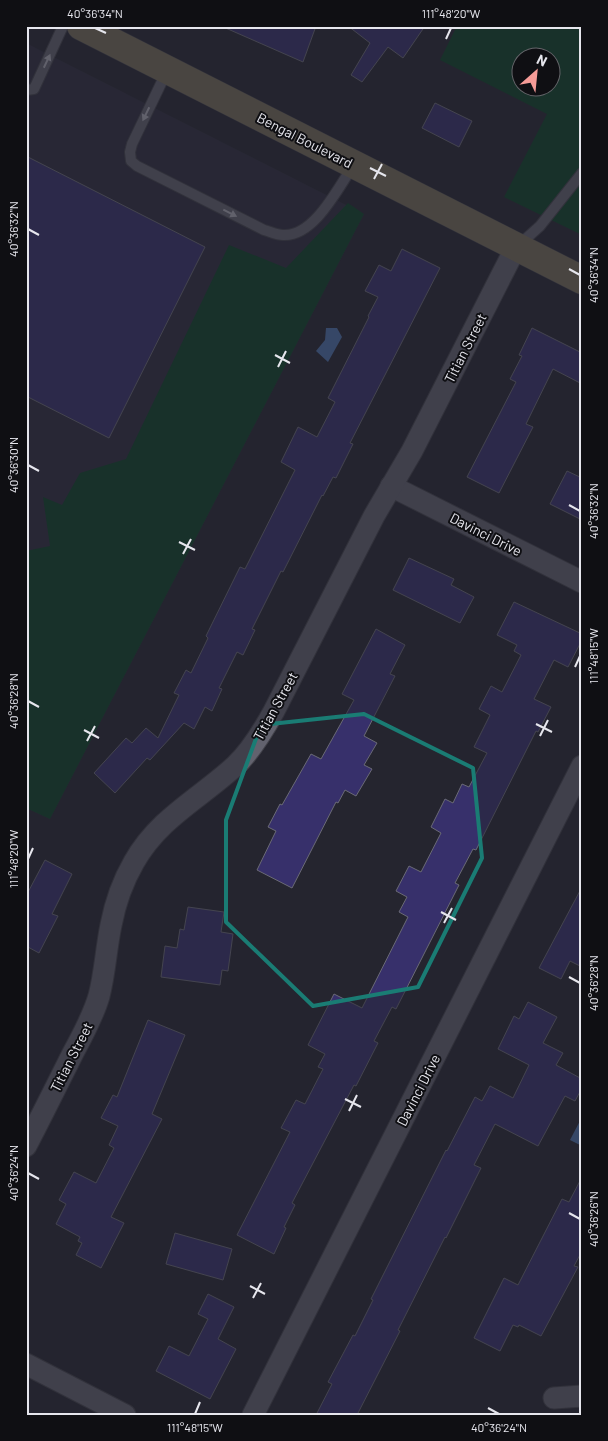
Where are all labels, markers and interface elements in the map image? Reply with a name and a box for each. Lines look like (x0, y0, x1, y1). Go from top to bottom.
text: 40°36'34"N (67, 6, 123, 20)
text: 111°48'20"W (422, 6, 481, 20)
north arrow (510, 48, 560, 98)
text: N (534, 50, 550, 70)
one-way arrow (43, 54, 51, 68)
one-way arrow (142, 107, 150, 121)
street label: Bengal Boulevard (254, 109, 356, 171)
text: 40°36'32"N (6, 201, 20, 257)
one-way arrow (223, 209, 237, 217)
text: 40°36'34"N (586, 247, 600, 303)
street label: Titian Street (440, 310, 490, 386)
text: 40°36'30"N (6, 437, 20, 493)
text: 40°36'32"N (586, 483, 600, 539)
street label: Davinci Drive (447, 509, 525, 559)
text: 111°48'15"W (586, 628, 600, 684)
street label: Titian Street (249, 669, 301, 743)
text: 40°36'28"N (6, 673, 20, 729)
text: 111°48'20"W (6, 829, 20, 888)
text: 40°36'28"N (586, 955, 600, 1011)
street label: Titian Street (46, 1019, 96, 1095)
street label: Davinci Drive (393, 1051, 443, 1129)
text: 40°36'24"N (6, 1145, 20, 1201)
text: 40°36'26"N (586, 1191, 600, 1247)
text: 111°48'15"W (167, 1420, 223, 1434)
text: 40°36'24"N (471, 1420, 527, 1434)

